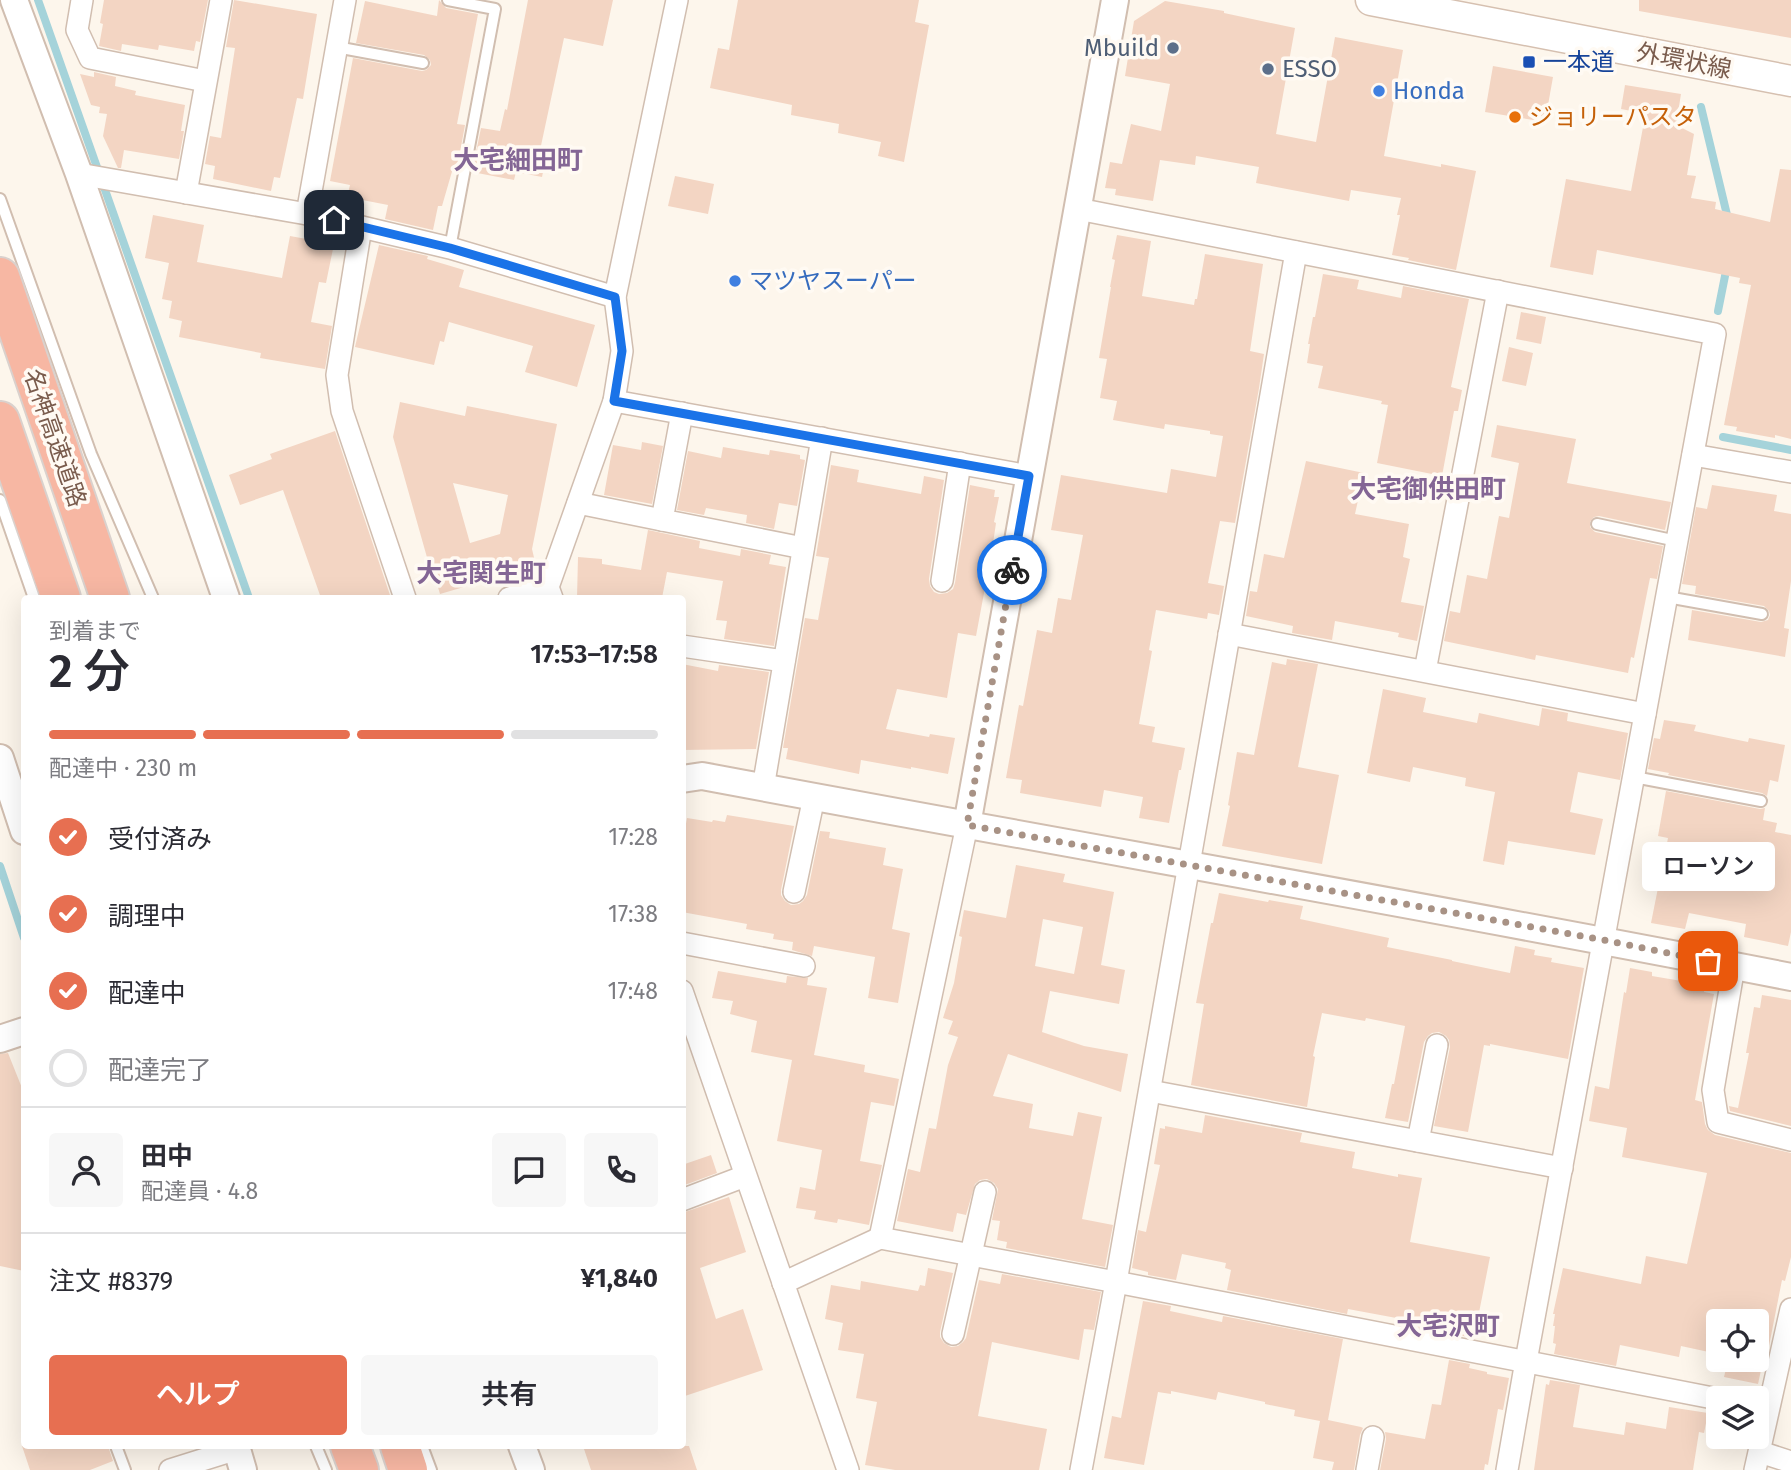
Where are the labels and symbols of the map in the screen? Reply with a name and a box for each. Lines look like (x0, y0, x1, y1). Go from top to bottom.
place label: Mbuild (1084, 34, 1159, 62)
street label: 外環状線 (1634, 38, 1734, 84)
marker: Mbuild (1165, 40, 1181, 56)
place label: 一本道 (1543, 48, 1615, 76)
marker: 一本道 (1521, 54, 1537, 70)
place label: ESSO (1282, 55, 1337, 83)
marker: ESSO (1260, 61, 1276, 77)
place label: Honda (1393, 77, 1465, 105)
marker: Honda (1371, 83, 1387, 99)
place label: ジョリーパスタ (1529, 103, 1697, 131)
marker: ジョリーパスタ (1507, 109, 1523, 125)
district label: 大宅細田町 (453, 145, 583, 176)
pin (304, 190, 364, 250)
place label: マツヤスーパー (749, 267, 917, 295)
marker: マツヤスーパー (727, 273, 743, 289)
street label: 名神高速道路 (18, 365, 92, 511)
district label: 大宅御供田町 (1350, 474, 1506, 505)
courier (977, 535, 1047, 605)
district label: 大宅関生町 (416, 558, 546, 589)
callout: ローソン (1642, 842, 1774, 891)
pin (1678, 931, 1738, 991)
district label: 大宅沢町 (1396, 1311, 1500, 1342)

